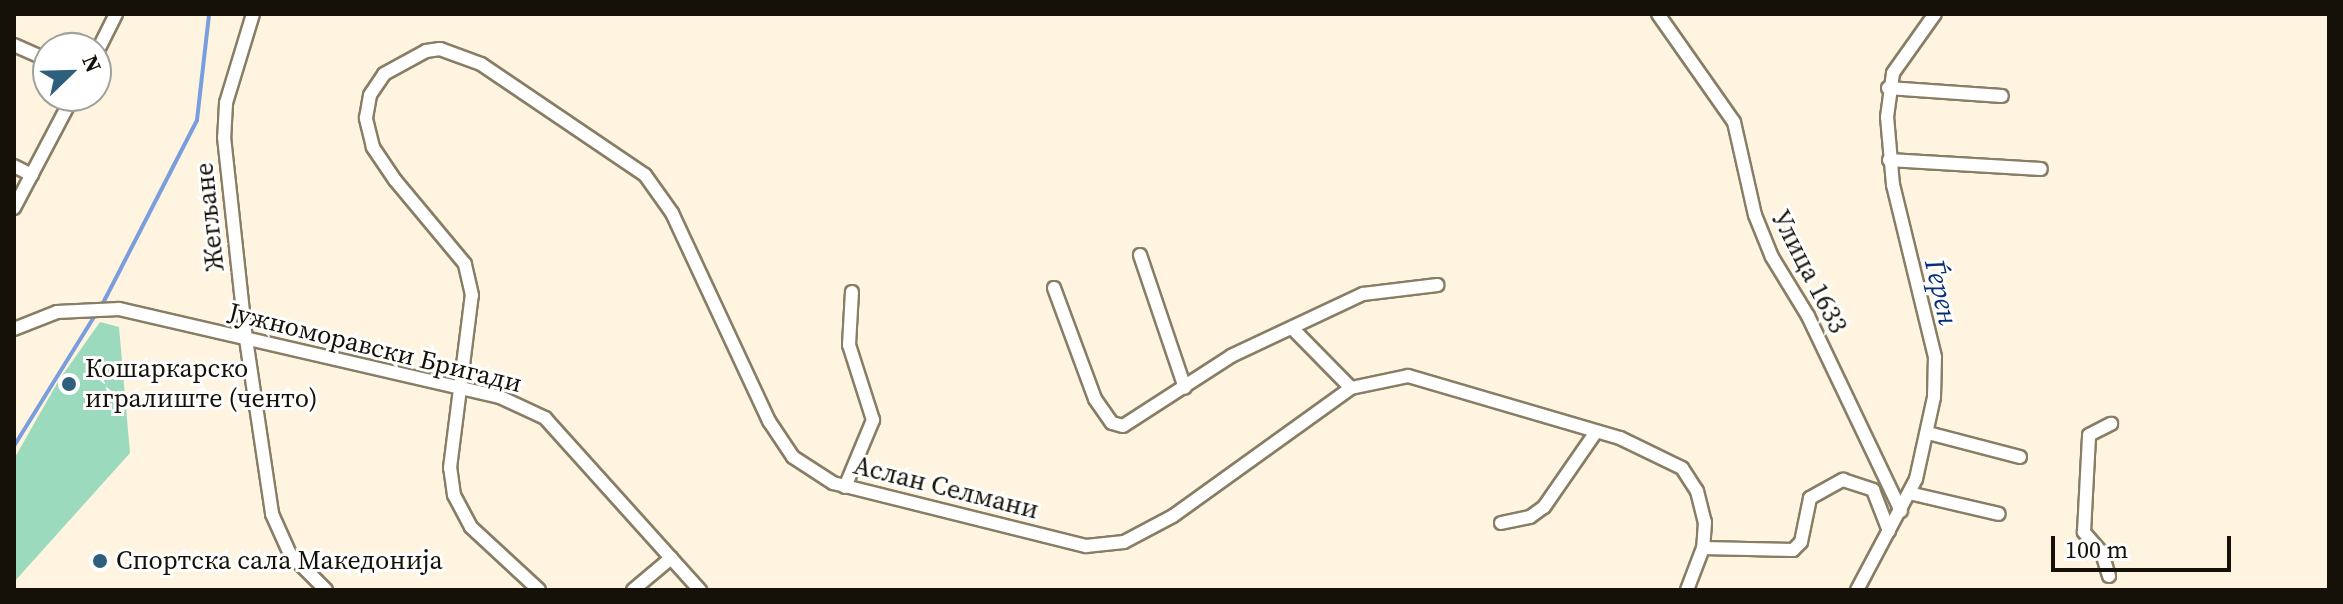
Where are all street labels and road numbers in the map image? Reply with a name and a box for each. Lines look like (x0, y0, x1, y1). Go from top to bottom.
street label: Жегљане (189, 161, 231, 273)
street label: Улица 1633 (1765, 205, 1853, 339)
street label: Јужноморавски Бригади (225, 296, 525, 400)
street label: Аслан Селмани (850, 450, 1042, 526)

